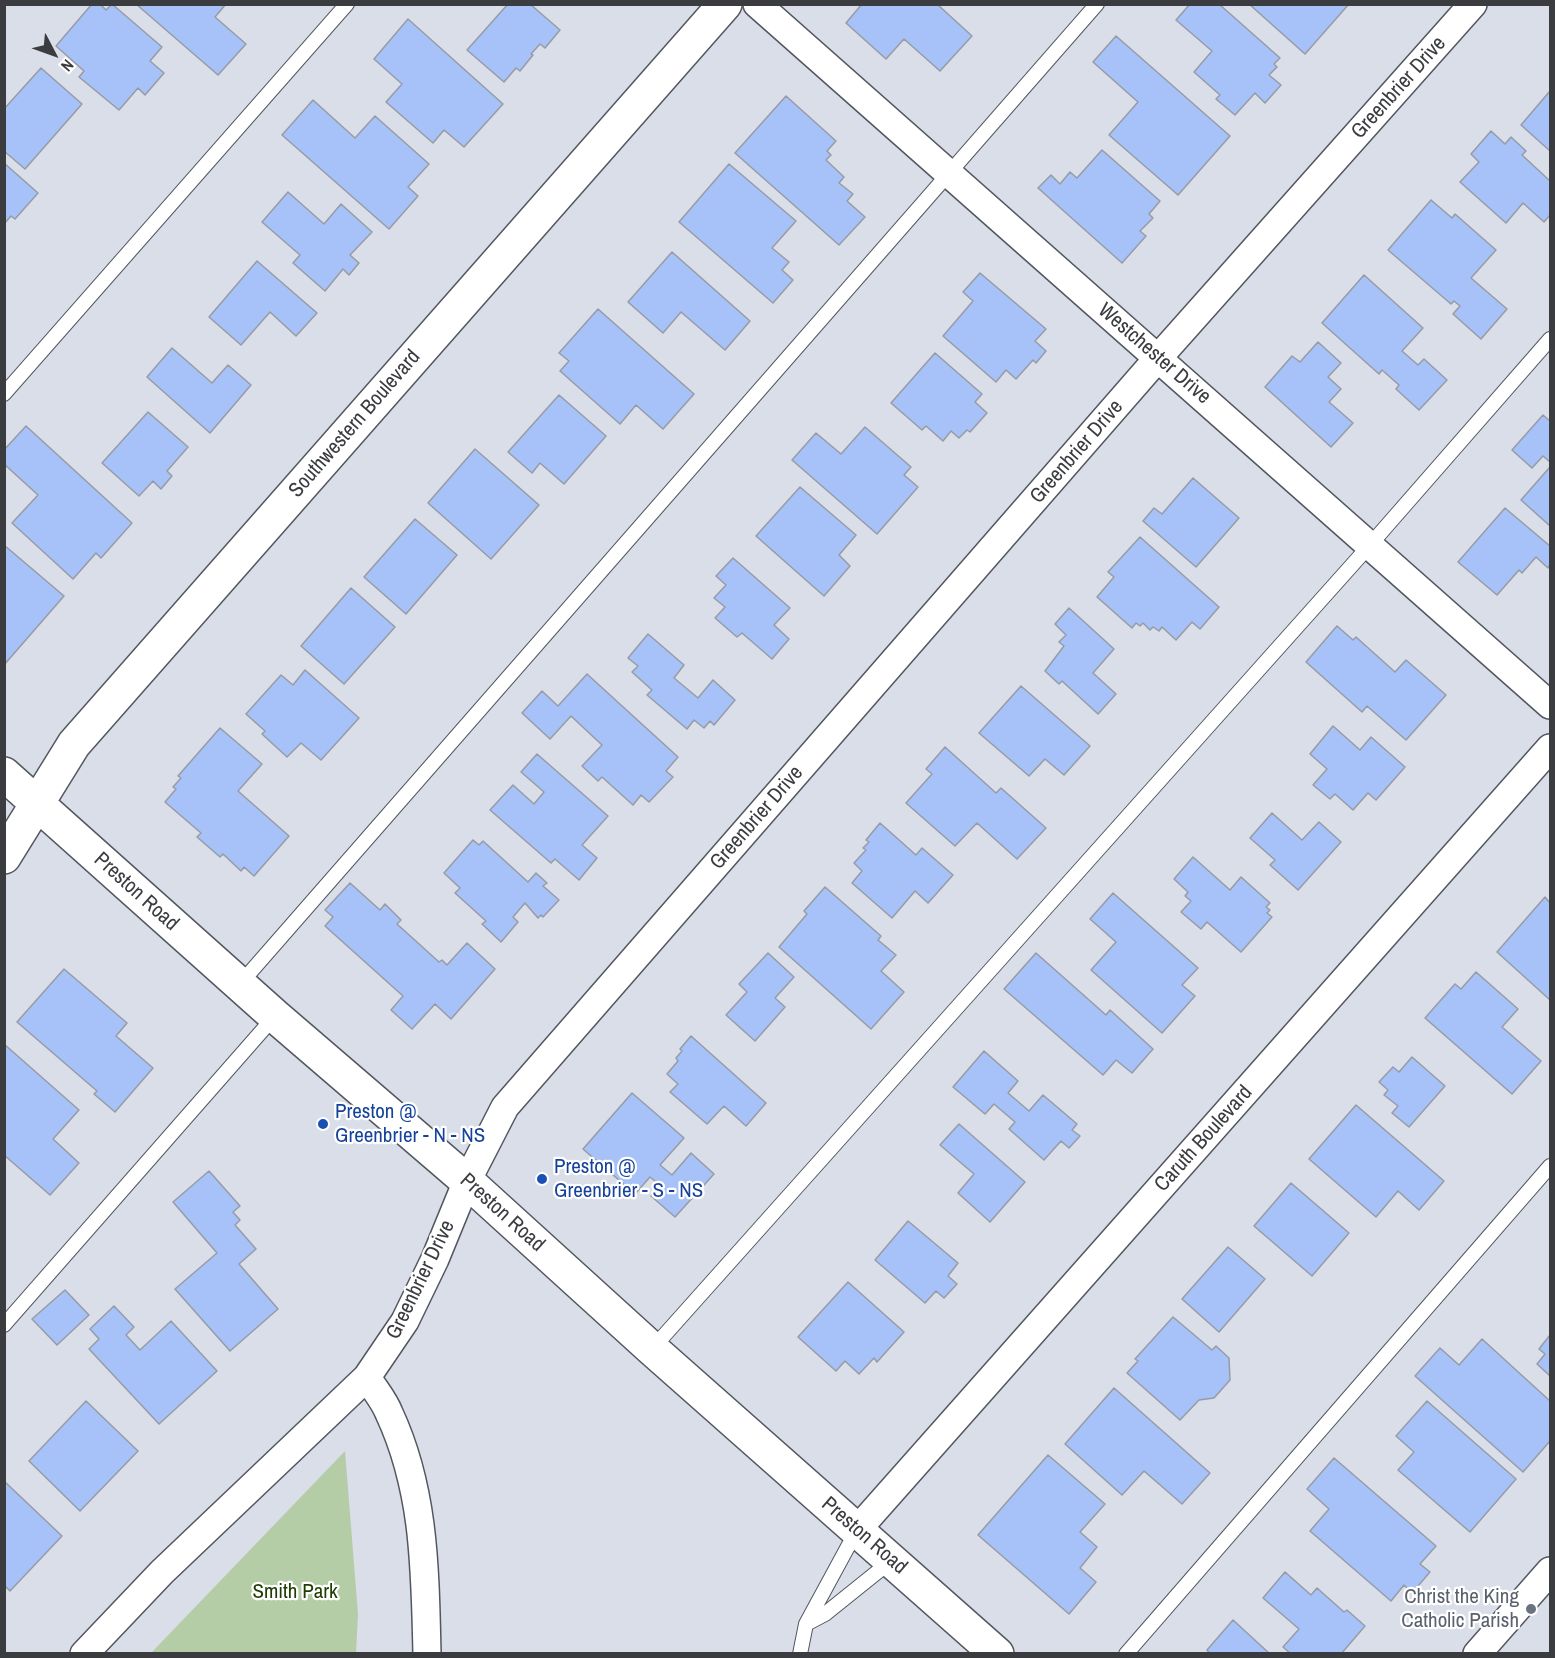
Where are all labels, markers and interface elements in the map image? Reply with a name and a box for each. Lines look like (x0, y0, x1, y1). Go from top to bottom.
north arrow (24, 24, 84, 84)
street label: Greenbrier Drive (1346, 32, 1452, 144)
text: N (56, 55, 79, 77)
street label: Westchester Drive (1092, 298, 1216, 410)
street label: Southwestern Boulevard (284, 345, 426, 503)
street label: Greenbrier Drive (1025, 395, 1129, 509)
street label: Greenbrier Drive (705, 761, 809, 875)
street label: Preston Road (88, 847, 184, 937)
street label: Caruth Boulevard (1150, 1081, 1258, 1197)
place label: Preston @ Greenbrier - N - NS (335, 1099, 485, 1149)
marker: Preston @ Greenbrier - N - NS (316, 1117, 330, 1131)
place label: Preston @ Greenbrier - S - NS (554, 1154, 703, 1204)
street label: Preston Road (454, 1168, 550, 1258)
marker: Preston @ Greenbrier - S - NS (535, 1172, 549, 1186)
street label: Greenbrier Drive (381, 1216, 461, 1344)
street label: Preston Road (816, 1492, 912, 1580)
park label: Smith Park (252, 1579, 338, 1605)
place label: Christ the King Catholic Parish (1401, 1584, 1519, 1634)
marker: Christ the King Catholic Parish (1524, 1602, 1538, 1616)

